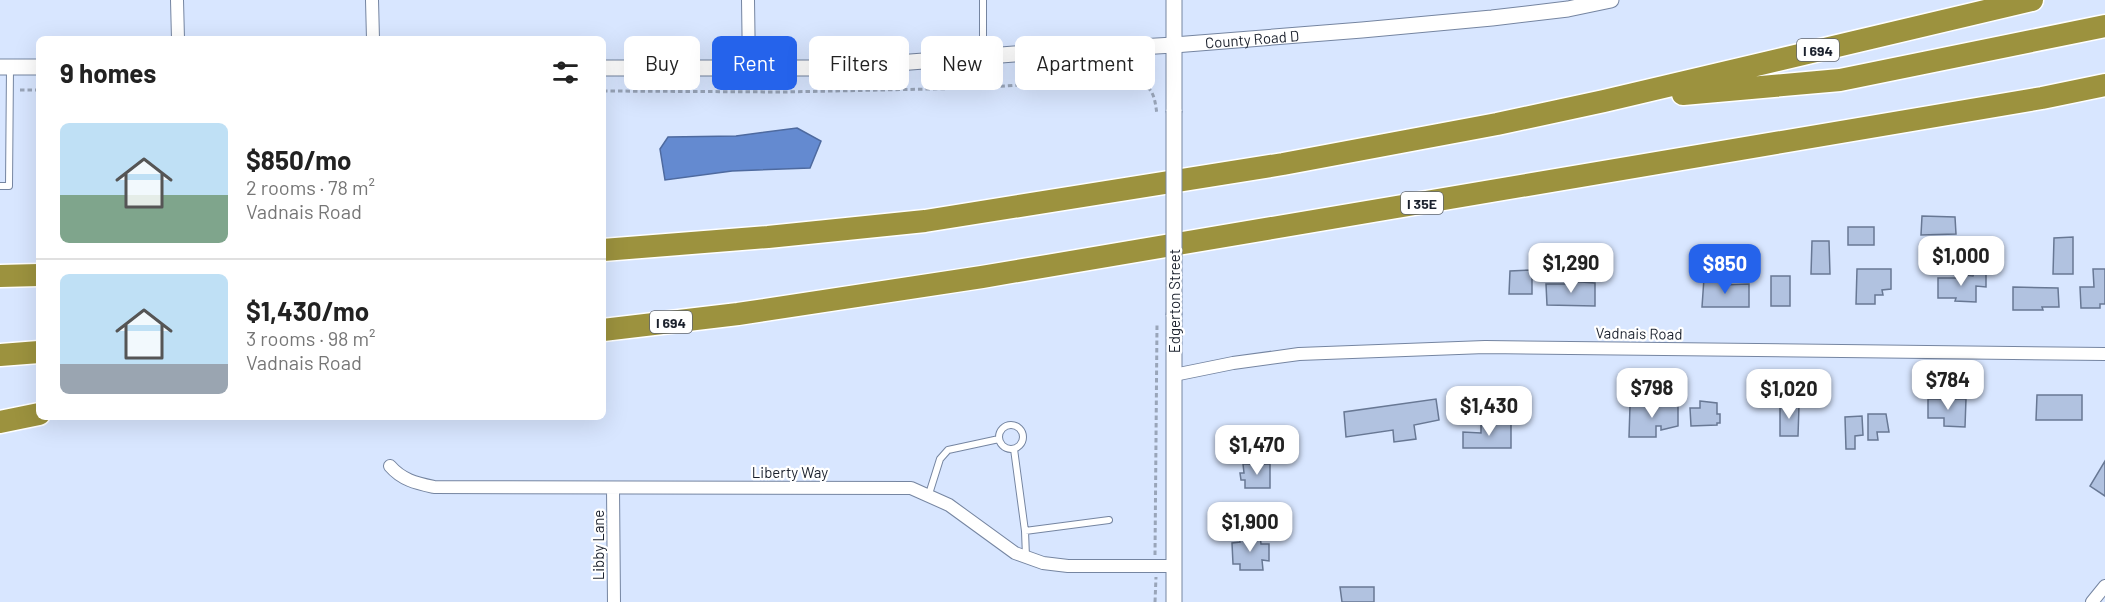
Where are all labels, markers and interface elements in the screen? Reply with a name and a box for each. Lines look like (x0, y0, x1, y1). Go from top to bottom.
street label: County Road D (1204, 26, 1300, 52)
chip: Buy (624, 36, 700, 90)
chip: Rent (712, 36, 797, 90)
chip: Filters (809, 36, 909, 90)
chip: New (921, 36, 1003, 90)
chip: Apartment (1015, 36, 1155, 90)
road number: I 694 (1797, 39, 1839, 61)
icon: filters (549, 56, 582, 89)
text: 9 homes (60, 57, 156, 88)
text: $850/mo (246, 144, 351, 175)
icon: home (108, 147, 180, 219)
text: 2 rooms · 78 m² (246, 175, 375, 199)
road number: I 35E (1401, 192, 1443, 214)
text: Vadnais Road (246, 199, 362, 223)
pin: $1,000 (1912, 236, 2010, 287)
pin: $1,290 (1522, 243, 1620, 294)
text: $1,000 (1932, 243, 1990, 267)
pin: $850 (1689, 244, 1761, 295)
street label: Edgerton Street (1165, 249, 1183, 353)
text: $1,290 (1542, 250, 1600, 274)
text: $850 (1703, 251, 1747, 275)
text: $1,430/mo (246, 295, 369, 326)
icon: home (108, 298, 180, 370)
road number: I 694 (650, 311, 692, 333)
street label: Vadnais Road (1595, 323, 1683, 343)
text: 3 rooms · 98 m² (246, 326, 376, 350)
text: Vadnais Road (246, 350, 362, 374)
pin: $784 (1912, 360, 1984, 411)
text: $784 (1926, 367, 1970, 391)
pin: $798 (1616, 368, 1688, 419)
pin: $1,020 (1740, 369, 1838, 420)
text: $798 (1631, 375, 1673, 399)
text: $1,020 (1760, 376, 1818, 400)
pin: $1,430 (1440, 386, 1538, 437)
text: $1,430 (1460, 393, 1518, 417)
pin: $1,470 (1208, 425, 1306, 476)
text: $1,470 (1229, 432, 1285, 456)
street label: Liberty Way (752, 463, 828, 481)
pin: $1,900 (1201, 502, 1299, 553)
text: $1,900 (1221, 509, 1279, 533)
street label: Libby Lane (589, 510, 607, 580)

